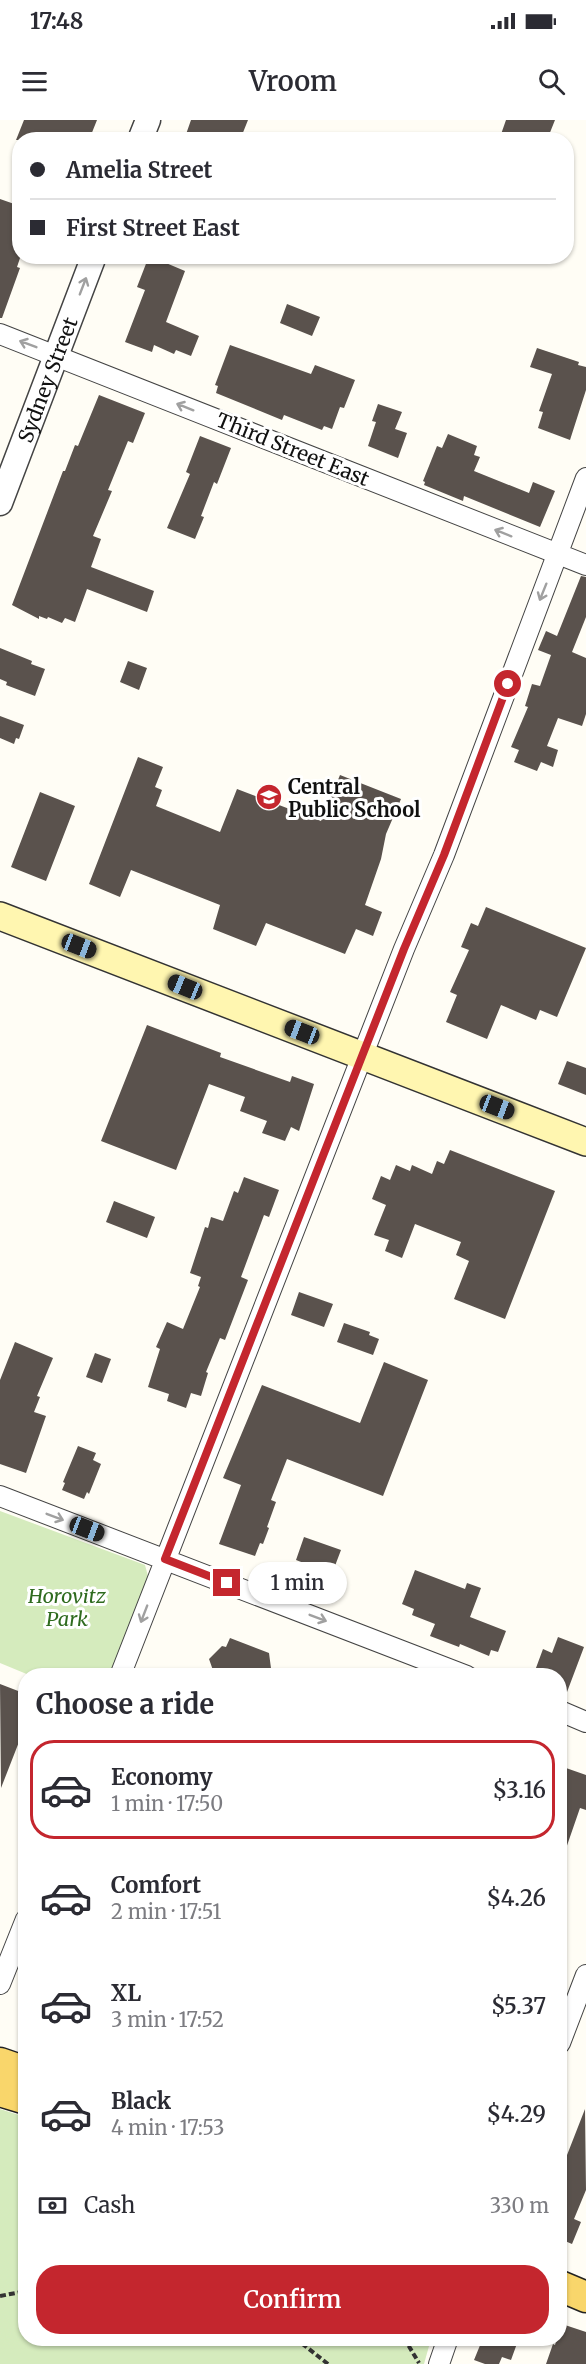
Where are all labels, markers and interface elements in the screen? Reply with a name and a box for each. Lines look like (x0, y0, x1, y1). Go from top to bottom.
text: 17:48 (30, 7, 83, 35)
text: Vroom (249, 64, 337, 98)
icon: menu (18, 65, 51, 98)
icon: search (535, 65, 568, 98)
text: Amelia Street (66, 156, 212, 184)
text: First Street East (66, 214, 240, 242)
one-way arrow (78, 278, 89, 296)
street label: Sydney Street (12, 313, 82, 446)
one-way arrow (19, 338, 38, 349)
one-way arrow (176, 400, 195, 411)
street label: Third Street East (213, 407, 373, 491)
one-way arrow (494, 526, 513, 537)
one-way arrow (536, 582, 547, 600)
route start (494, 670, 521, 697)
place label: Central Public School (288, 774, 421, 822)
school or university icon: Central Public School (254, 782, 284, 812)
car (59, 931, 99, 961)
car (165, 972, 205, 1002)
car (282, 1017, 322, 1047)
car (477, 1092, 517, 1122)
one-way arrow (45, 1512, 63, 1523)
car (67, 1514, 107, 1544)
callout: 1 min (248, 1562, 347, 1604)
route end (213, 1569, 240, 1596)
text: 1 min (271, 1570, 324, 1595)
park label: Horovitz Park (27, 1583, 107, 1631)
one-way arrow (138, 1604, 149, 1623)
one-way arrow (308, 1613, 327, 1624)
text: Choose a ride (36, 1687, 214, 1721)
icon: car (39, 1763, 93, 1817)
text: Economy (111, 1763, 212, 1791)
text: $3.16 (493, 1776, 546, 1804)
text: 1 min · 17:50 (111, 1791, 223, 1816)
icon: car (39, 1871, 93, 1925)
text: Comfort (111, 1871, 201, 1899)
text: $4.26 (486, 1884, 546, 1912)
text: 2 min · 17:51 (111, 1899, 221, 1924)
icon: car (39, 1979, 93, 2033)
text: XL (111, 1979, 141, 2007)
text: $5.37 (491, 1992, 546, 2020)
text: 3 min · 17:52 (111, 2007, 224, 2032)
icon: car (39, 2087, 93, 2141)
text: Black (111, 2087, 171, 2115)
text: $4.29 (486, 2100, 546, 2128)
text: 4 min · 17:53 (111, 2115, 224, 2140)
icon: cash (36, 2189, 69, 2222)
text: Cash (84, 2191, 135, 2219)
text: 330 m (490, 2193, 549, 2218)
button: Confirm (36, 2265, 549, 2334)

